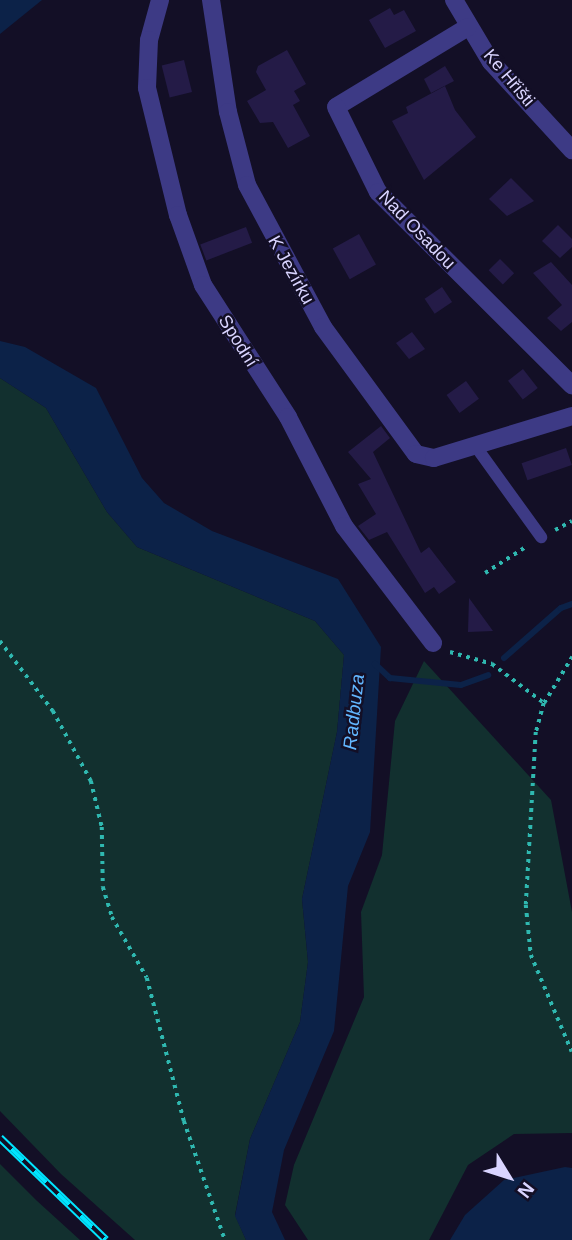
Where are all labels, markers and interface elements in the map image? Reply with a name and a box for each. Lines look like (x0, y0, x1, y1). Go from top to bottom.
street label: Ke Hřišti (479, 45, 539, 111)
street label: Nad Osadou (374, 186, 460, 274)
street label: K Jezírku (263, 232, 319, 308)
street label: Spodní (214, 311, 262, 371)
water label: Radbuza (339, 673, 369, 751)
north arrow (474, 1142, 544, 1212)
text: N (513, 1178, 538, 1202)

